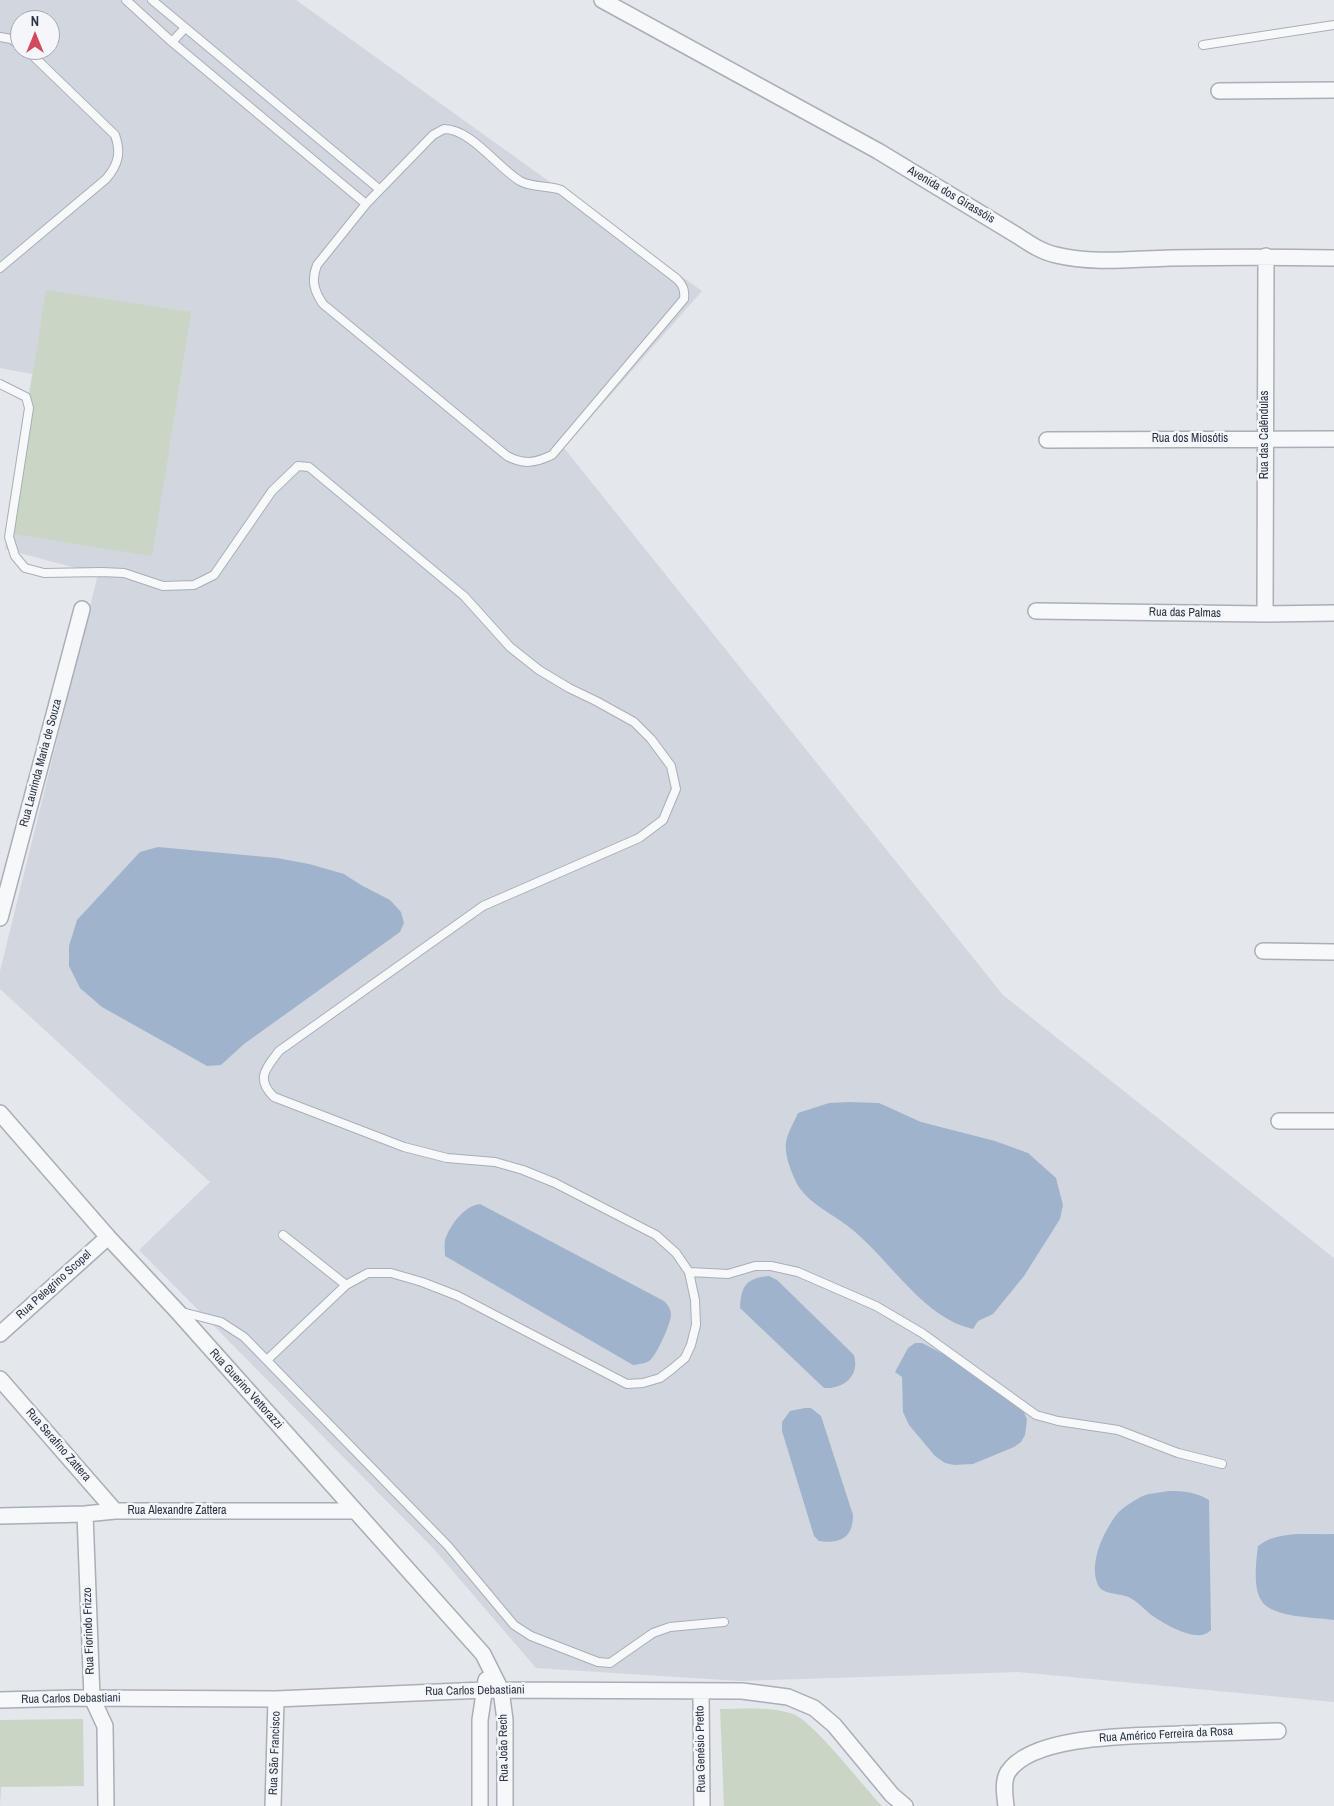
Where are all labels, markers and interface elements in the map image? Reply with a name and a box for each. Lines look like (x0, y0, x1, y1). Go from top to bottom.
north arrow (10, 10, 60, 60)
text: N (31, 12, 39, 30)
street label: Avenida dos Girassóis (905, 163, 997, 227)
street label: Rua das Calêndulas (1258, 391, 1272, 479)
street label: Rua dos Miosótis (1152, 432, 1228, 446)
street label: Rua das Palmas (1149, 605, 1221, 621)
street label: Rua Laurinda Maria de Souza (17, 697, 65, 829)
street label: Rua Pelegrino Scopel (14, 1248, 94, 1322)
street label: Rua Guerino Vettorazzi (206, 1346, 286, 1432)
street label: Rua Serafino Zattera (22, 1406, 94, 1484)
street label: Rua Alexandre Zattera (128, 1504, 226, 1518)
street label: Rua Fiorindo Frizzo (80, 1587, 98, 1675)
street label: Rua Carlos Debastiani (425, 1683, 525, 1699)
street label: Rua Carlos Debastiani (21, 1691, 121, 1707)
street label: Rua Genésio Pretto (693, 1705, 709, 1793)
street label: Rua São Francisco (266, 1711, 284, 1795)
street label: Rua João Rech (496, 1714, 512, 1782)
street label: Rua Américo Ferreira da Rosa (1099, 1724, 1233, 1746)

